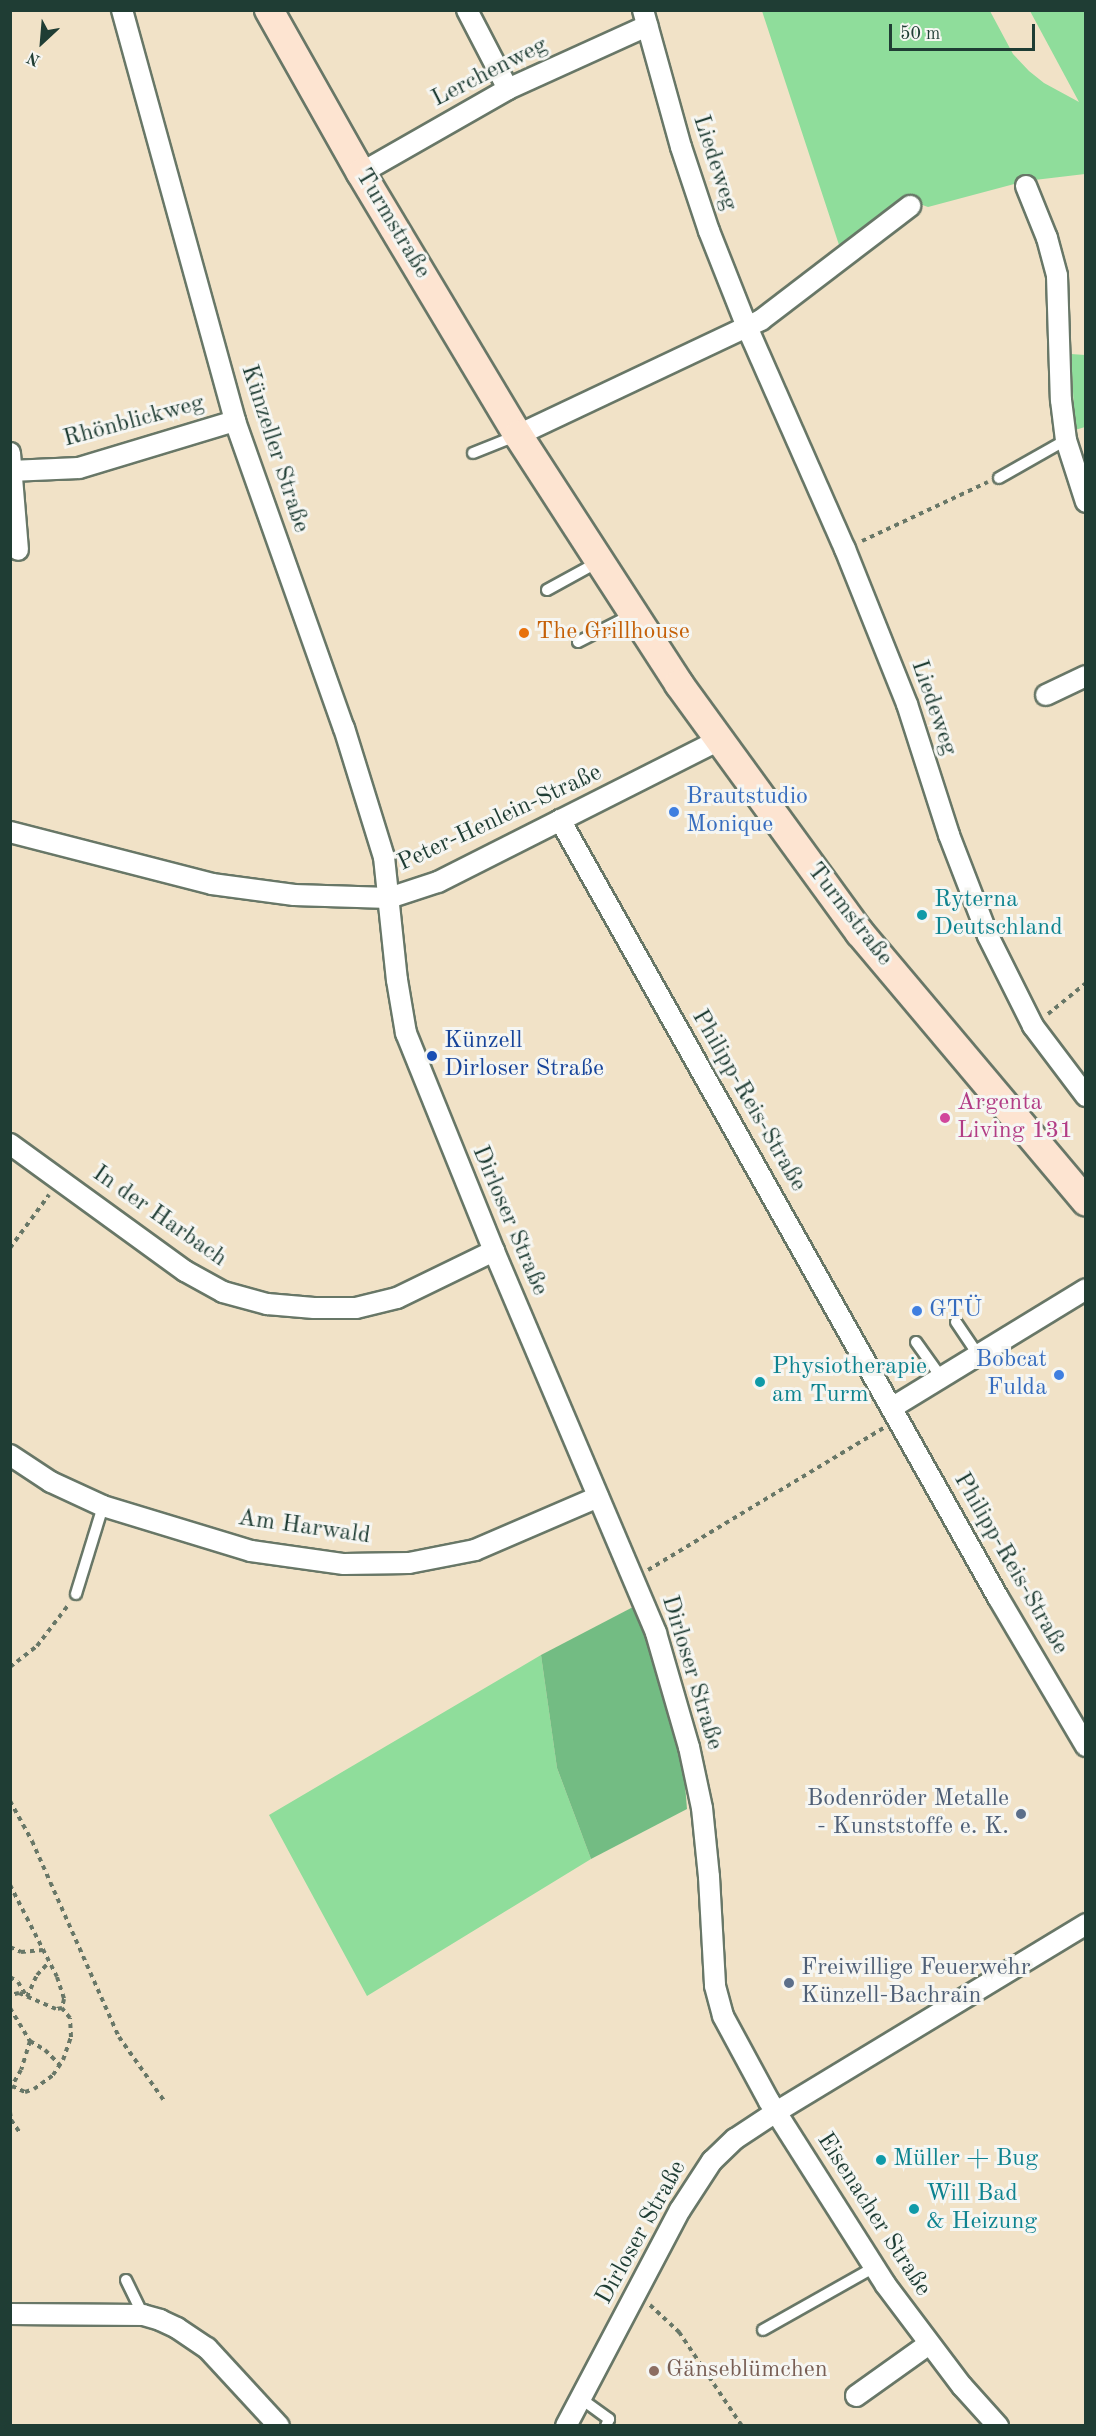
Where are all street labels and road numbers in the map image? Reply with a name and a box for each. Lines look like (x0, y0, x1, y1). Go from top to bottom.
street label: Lerchenweg (427, 32, 553, 114)
street label: Liedeweg (685, 112, 743, 214)
street label: Turmstraße (348, 164, 436, 284)
street label: Künzeller Straße (233, 361, 315, 537)
street label: Rhönblickweg (60, 389, 208, 455)
street label: Liedeweg (903, 657, 963, 759)
street label: Peter-Henlein-Straße (393, 759, 607, 879)
street label: Turmstraße (800, 858, 898, 972)
street label: Philipp-Reis-Straße (684, 1005, 812, 1197)
street label: Dirloser Straße (464, 1142, 554, 1300)
street label: In der Harbach (86, 1160, 232, 1274)
street label: Philipp-Reis-Straße (946, 1468, 1074, 1660)
street label: Am Harwald (236, 1504, 372, 1552)
street label: Dirloser Straße (654, 1592, 728, 1754)
street label: Eisenacher Straße (809, 2128, 937, 2302)
street label: Dirloser Straße (591, 2156, 693, 2310)

